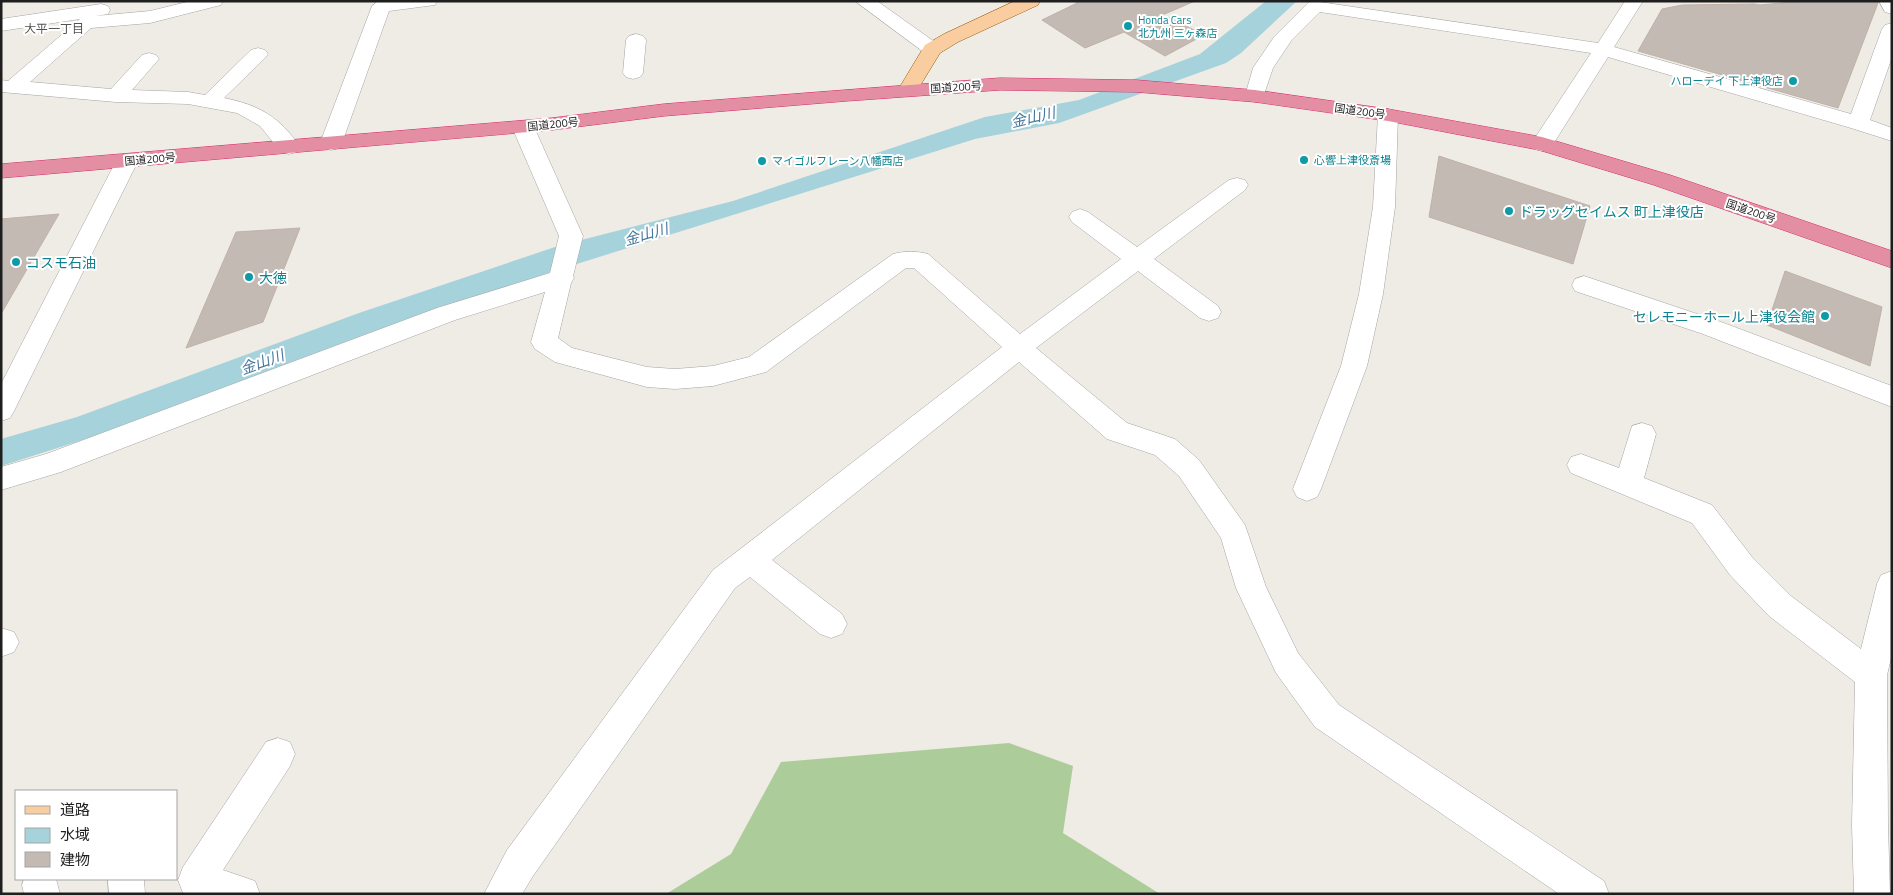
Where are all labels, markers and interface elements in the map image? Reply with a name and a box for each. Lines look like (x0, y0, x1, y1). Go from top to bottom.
place label: Honda Cars 北九州 三ヶ森店 (1138, 12, 1217, 41)
district label: 大平一丁目 (24, 19, 84, 38)
marker: Honda Cars 北九州 三ヶ森店 (1122, 20, 1134, 32)
place label: ハローデイ 下上津役店 (1671, 73, 1783, 89)
marker: ハローデイ 下上津役店 (1787, 75, 1799, 87)
street label: 国道200号 (930, 77, 982, 97)
street label: 国道200号 (1333, 99, 1387, 123)
water label: 金山川 (1008, 100, 1059, 133)
street label: 国道200号 (527, 113, 579, 135)
street label: 国道200号 (124, 149, 176, 169)
place label: 心響上津役斎場 (1314, 152, 1391, 168)
place label: マイゴルフレーン八幡西店 (772, 153, 903, 169)
marker: 心響上津役斎場 (1298, 154, 1310, 166)
marker: マイゴルフレーン八幡西店 (756, 155, 768, 167)
street label: 国道200号 (1724, 195, 1778, 227)
place label: ドラッグセイムス 町上津役店 (1519, 201, 1704, 222)
marker: ドラッグセイムス 町上津役店 (1503, 205, 1515, 217)
water label: 金山川 (621, 216, 673, 251)
place label: コスモ石油 (26, 252, 96, 273)
marker: コスモ石油 (10, 256, 22, 268)
place label: 大徳 (259, 267, 287, 288)
marker: 大徳 (243, 271, 255, 283)
place label: セレモニーホール上津役会館 (1633, 306, 1815, 327)
marker: セレモニーホール上津役会館 (1819, 310, 1831, 322)
water label: 金山川 (237, 343, 289, 381)
legend (15, 790, 178, 880)
text: 道路 (60, 798, 90, 821)
text: 水域 (60, 823, 90, 846)
text: 建物 (60, 848, 90, 871)

